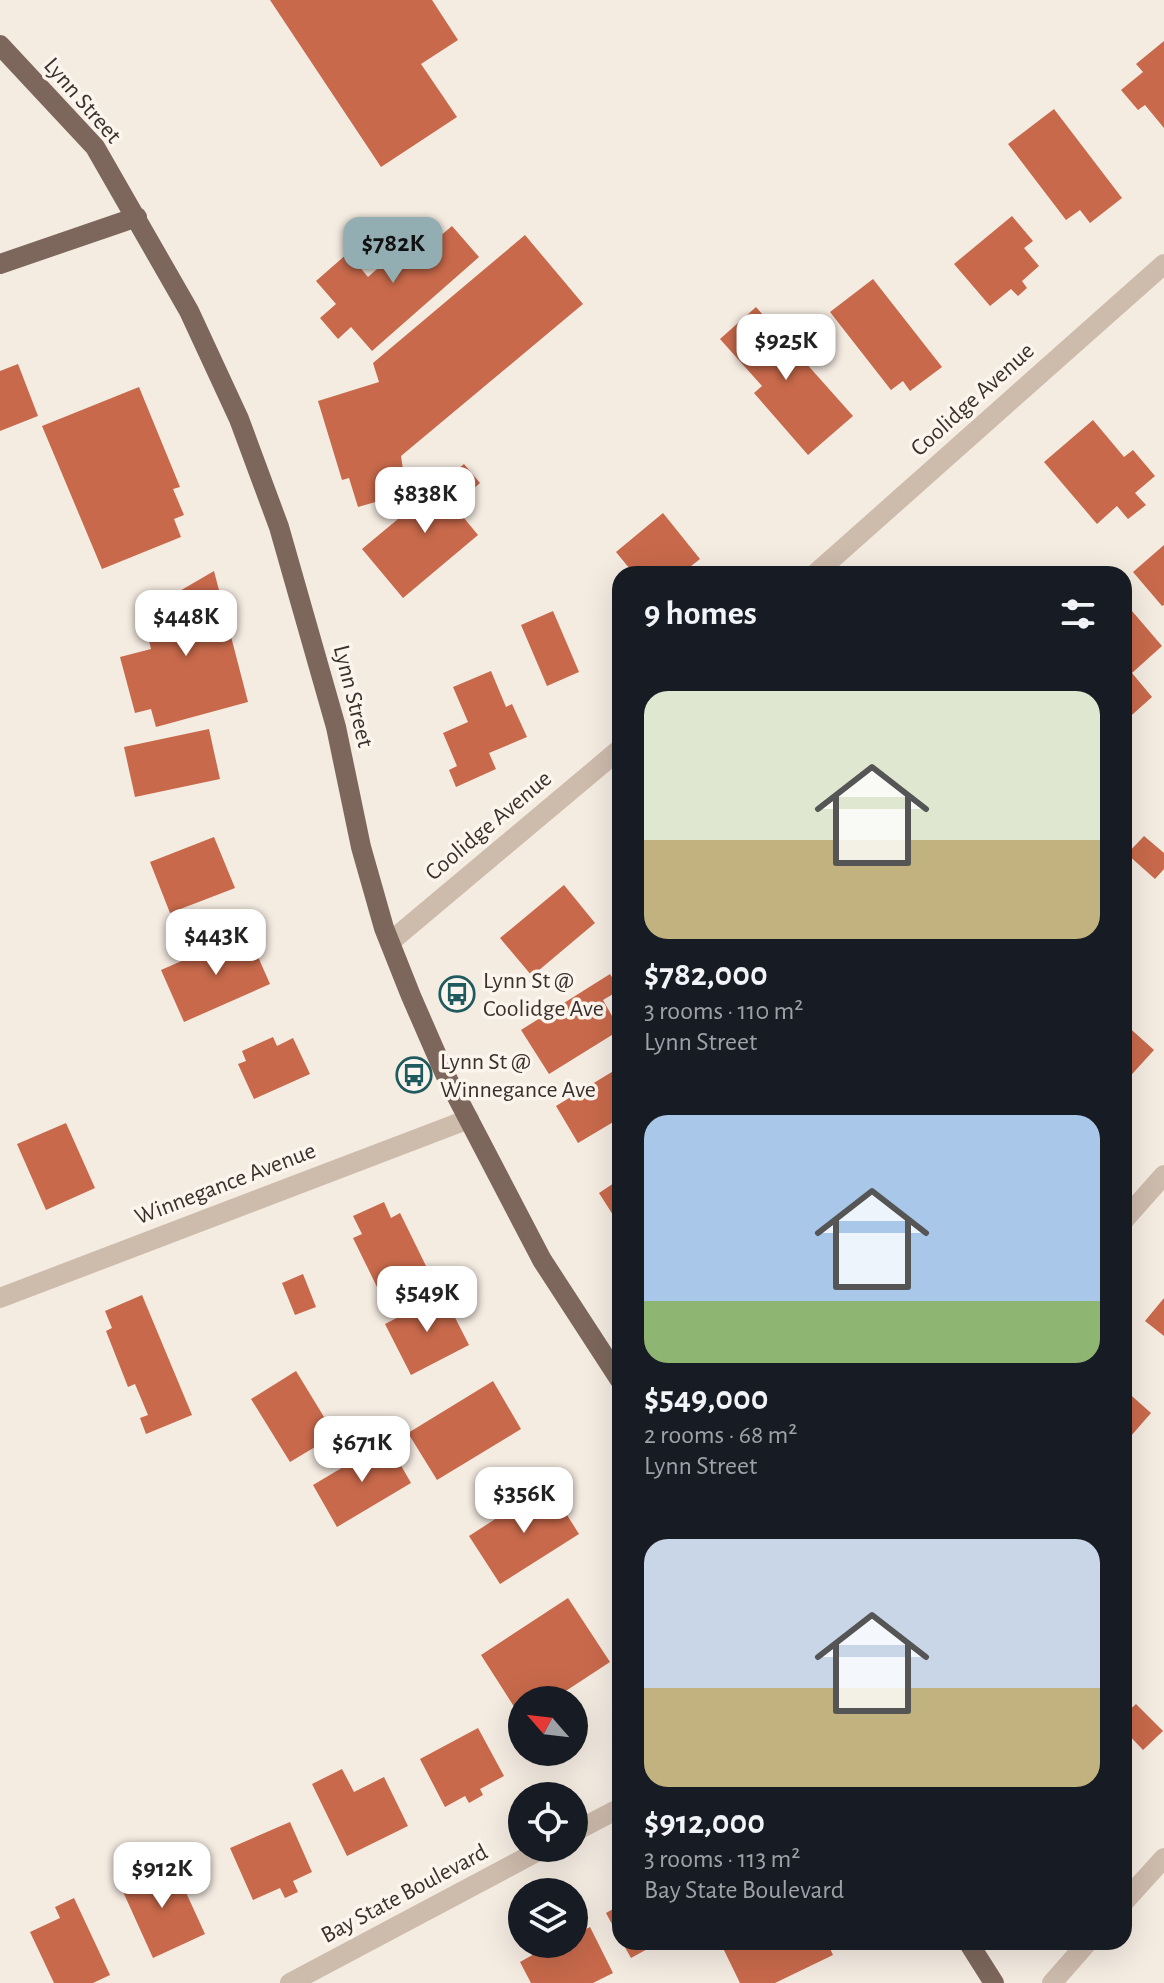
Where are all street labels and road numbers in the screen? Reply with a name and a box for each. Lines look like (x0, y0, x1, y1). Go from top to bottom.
street label: Lynn Street (39, 53, 126, 148)
street label: Coolidge Avenue (907, 338, 1039, 461)
street label: Lynn Street (329, 643, 377, 750)
street label: Coolidge Avenue (421, 766, 556, 885)
street label: Winnegance Avenue (132, 1138, 319, 1229)
street label: Bay State Boulevard (317, 1840, 492, 1948)

